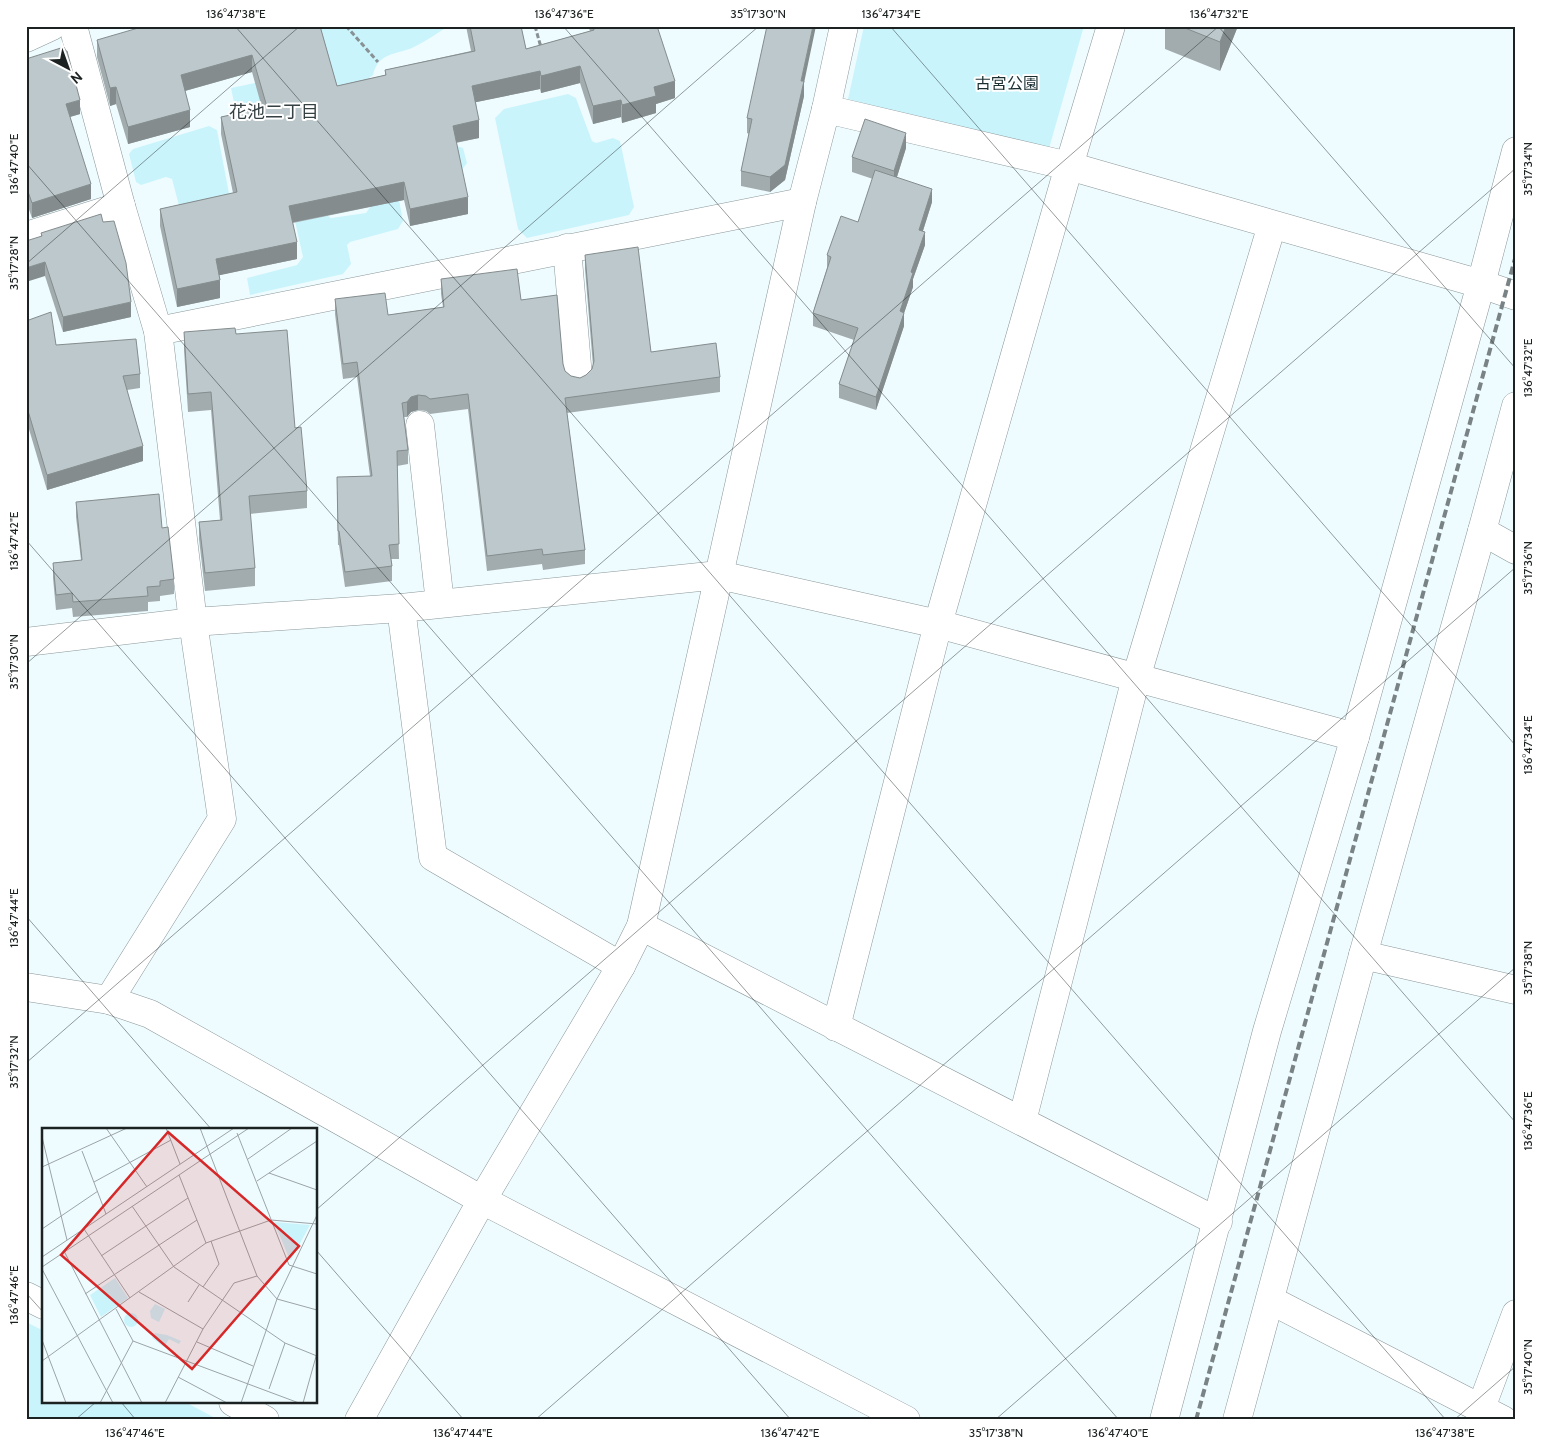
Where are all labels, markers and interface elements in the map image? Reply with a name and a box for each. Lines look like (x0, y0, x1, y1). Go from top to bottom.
text: 136°47'38"E (206, 6, 266, 21)
text: 136°47'36"E (534, 6, 594, 21)
text: 35°17'30"N (730, 6, 786, 21)
text: 136°47'34"E (861, 6, 921, 21)
text: 136°47'32"E (1190, 6, 1249, 21)
north arrow (42, 42, 92, 92)
text: N (67, 68, 86, 88)
park label: 古宮公園 (975, 74, 1039, 93)
district label: 花池二丁目 (229, 101, 319, 123)
text: 136°47'40"E (6, 133, 21, 194)
text: 35°17'34"N (1520, 142, 1535, 196)
text: 35°17'28"N (6, 236, 21, 290)
text: 136°47'32"E (1520, 338, 1535, 397)
text: 136°47'42"E (6, 511, 21, 570)
text: 35°17'36"N (1520, 541, 1535, 595)
text: 35°17'30"N (6, 634, 21, 690)
text: 136°47'34"E (1520, 715, 1535, 775)
text: 136°47'44"E (6, 888, 21, 948)
text: 35°17'38"N (1520, 941, 1535, 995)
text: 35°17'32"N (6, 1035, 21, 1089)
text: 136°47'36"E (1520, 1091, 1535, 1151)
inset map (42, 1128, 318, 1404)
text: 136°47'46"E (6, 1265, 21, 1325)
text: 35°17'40"N (1520, 1339, 1535, 1395)
text: 136°47'46"E (105, 1425, 165, 1440)
text: 136°47'44"E (433, 1425, 493, 1440)
text: 136°47'42"E (761, 1425, 820, 1440)
text: 35°17'38"N (969, 1425, 1023, 1440)
text: 136°47'40"E (1088, 1425, 1149, 1440)
text: 136°47'38"E (1415, 1425, 1475, 1440)

